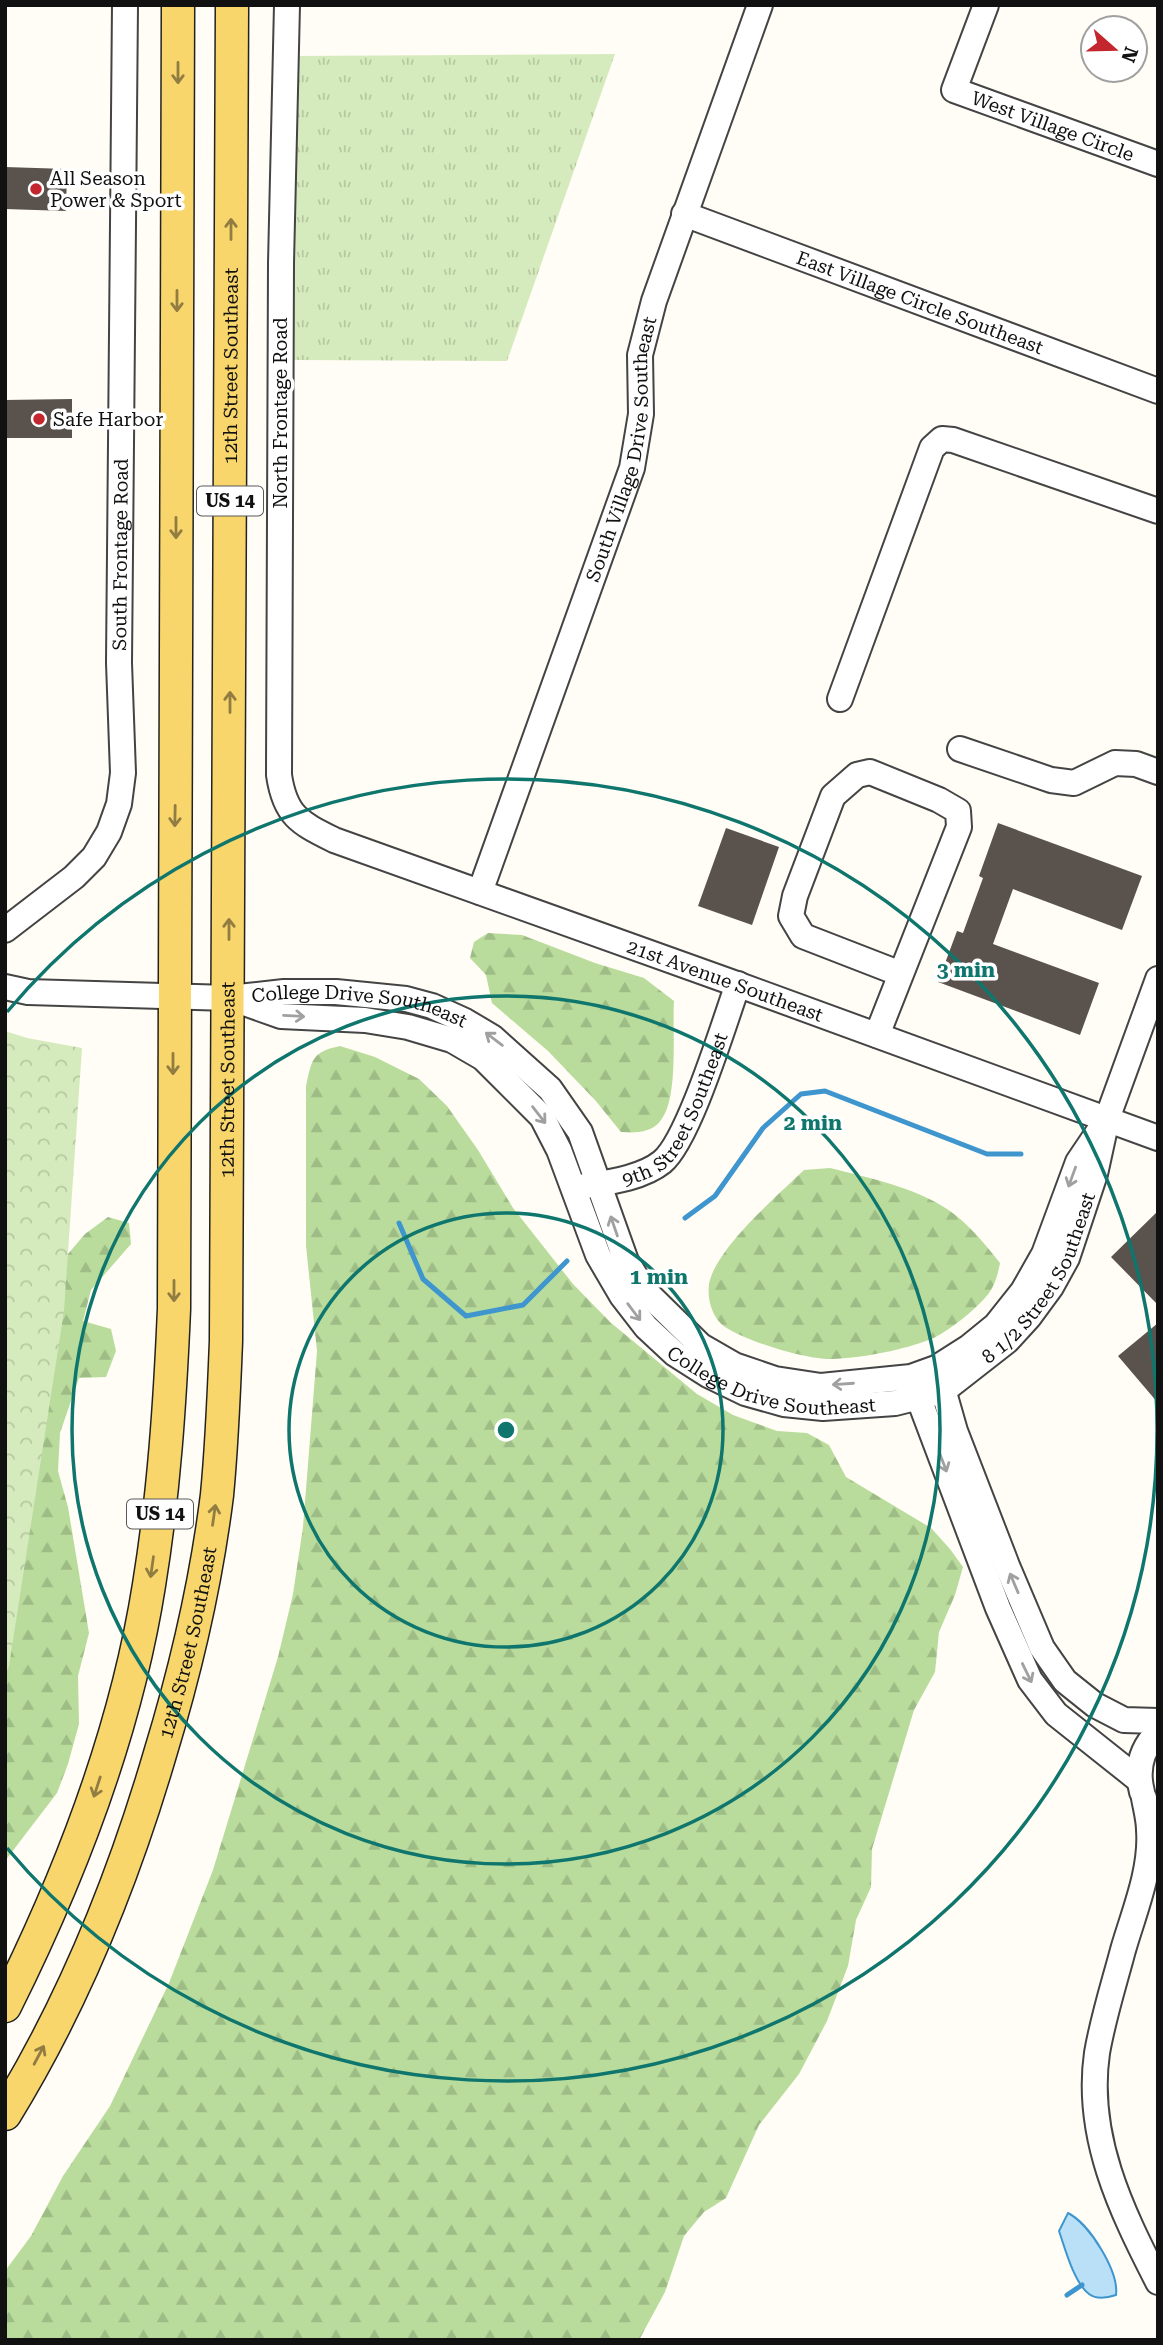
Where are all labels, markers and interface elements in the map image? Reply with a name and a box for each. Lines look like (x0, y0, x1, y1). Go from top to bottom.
north arrow (1079, 14, 1149, 84)
text: N (1116, 44, 1143, 66)
one-way arrow (171, 62, 185, 85)
street label: West Village Circle (968, 86, 1137, 166)
place label: All Season Power & Sport (50, 167, 182, 212)
marker: All Season Power & Sport (28, 181, 44, 197)
one-way arrow (224, 218, 238, 241)
street label: East Village Circle Southeast (793, 246, 1046, 359)
street label: 12th Street Southeast (219, 268, 243, 464)
one-way arrow (170, 289, 184, 312)
street label: South Village Drive Southeast (581, 314, 661, 585)
street label: North Frontage Road (269, 317, 292, 509)
place label: Safe Harbor (53, 408, 163, 431)
marker: Safe Harbor (31, 411, 47, 427)
street label: South Frontage Road (108, 458, 133, 651)
road number: US 14 (197, 486, 263, 516)
one-way arrow (169, 517, 183, 540)
one-way arrow (223, 691, 237, 714)
one-way arrow (168, 804, 182, 827)
one-way arrow (222, 918, 236, 941)
street label: 21st Avenue Southeast (624, 935, 826, 1027)
text: 3 min (937, 958, 995, 982)
street label: College Drive Southeast (250, 981, 471, 1032)
street label: 12th Street Southeast (216, 982, 240, 1178)
one-way arrow (282, 1010, 305, 1023)
street label: 9th Street Southeast (620, 1030, 733, 1191)
one-way arrow (485, 1032, 504, 1047)
one-way arrow (166, 1052, 180, 1075)
one-way arrow (531, 1106, 546, 1125)
text: 2 min (784, 1111, 842, 1135)
one-way arrow (1065, 1166, 1077, 1188)
street label: 8 1/2 Street Southeast (977, 1189, 1100, 1368)
one-way arrow (607, 1215, 620, 1237)
text: 1 min (630, 1265, 688, 1289)
one-way arrow (167, 1280, 181, 1303)
one-way arrow (627, 1303, 642, 1321)
street label: College Drive Southeast (663, 1341, 876, 1420)
one-way arrow (832, 1378, 855, 1391)
centre of rings (494, 1418, 518, 1442)
one-way arrow (937, 1450, 950, 1472)
road number: US 14 (127, 1499, 193, 1528)
one-way arrow (207, 1504, 220, 1527)
street label: 12th Street Southeast (154, 1545, 221, 1741)
one-way arrow (145, 1555, 158, 1578)
one-way arrow (1007, 1573, 1020, 1595)
one-way arrow (1021, 1662, 1035, 1683)
one-way arrow (90, 1776, 103, 1798)
one-way arrow (33, 2045, 46, 2066)

